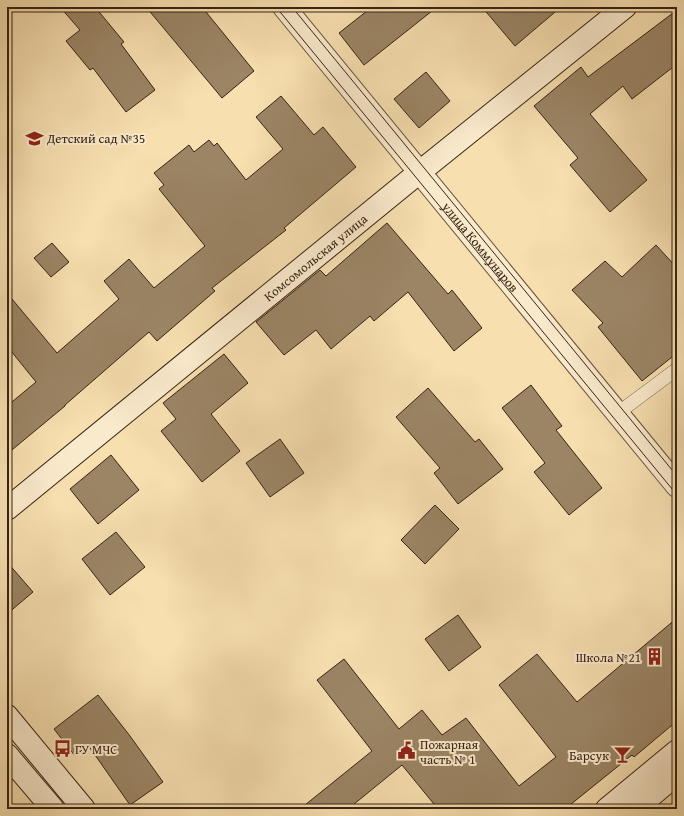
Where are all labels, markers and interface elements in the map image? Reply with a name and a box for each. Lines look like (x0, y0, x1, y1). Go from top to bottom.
school or university icon: Детский сад №35 (24, 128, 44, 148)
place label: Детский сад №35 (46, 129, 145, 148)
street label: улица Коммунаров (437, 197, 523, 296)
street label: Комсомольская улица (259, 209, 372, 305)
building icon: Школа №21 (644, 647, 664, 667)
place label: Школа №21 (576, 648, 641, 667)
place label: Пожарная часть № 1 (420, 735, 478, 769)
bus stop icon: ГУ МЧС (52, 739, 72, 759)
place label: ГУ МЧС (75, 740, 117, 759)
public building icon: Пожарная часть № 1 (397, 741, 417, 761)
bar icon: Барсук (612, 745, 632, 765)
place label: Барсук (569, 746, 609, 765)

